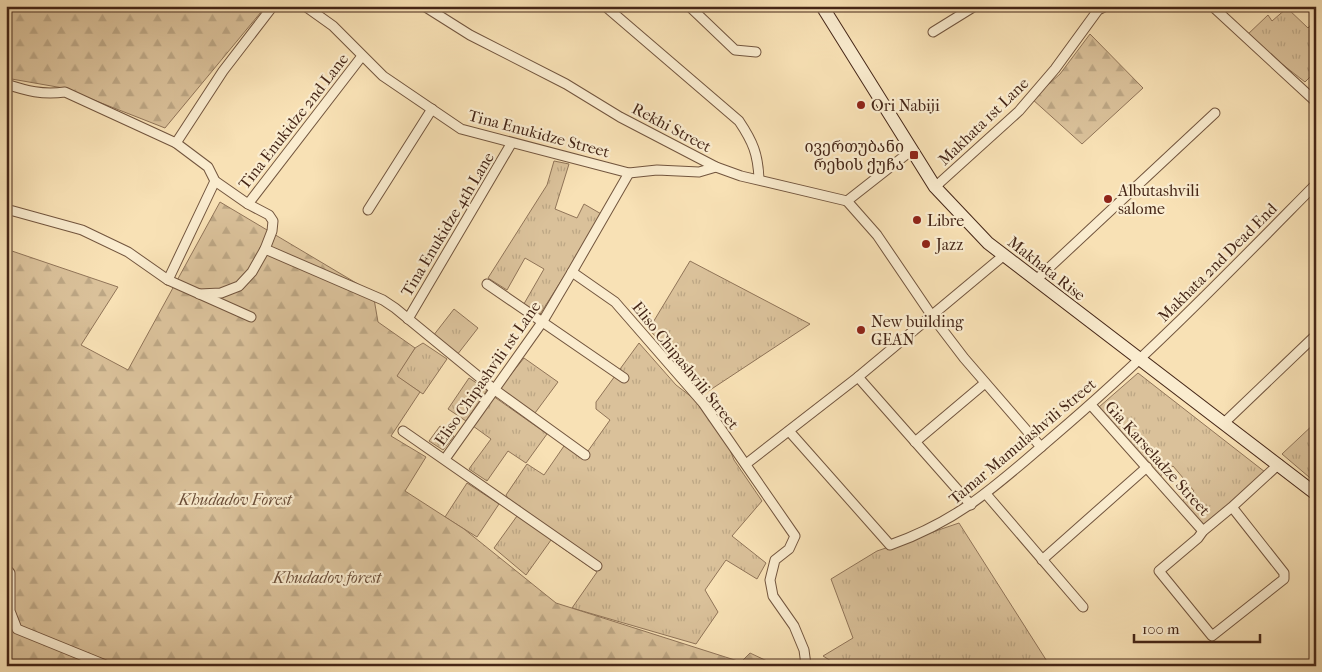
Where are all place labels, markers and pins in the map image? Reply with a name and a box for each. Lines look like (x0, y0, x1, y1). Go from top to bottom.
place label: Ori Nabiji (871, 96, 940, 115)
marker: Ori Nabiji (855, 99, 867, 111)
place label: ივერთუბანი რეხის ქუჩა (804, 137, 904, 174)
marker: ივერთუბანი რეხის ქუჩა (908, 149, 920, 161)
place label: Albutashvili salome (1117, 181, 1200, 218)
marker: Albutashvili salome (1102, 193, 1114, 205)
place label: Libre (927, 211, 964, 230)
marker: Libre (911, 214, 923, 226)
place label: Jazz (934, 235, 963, 254)
marker: Jazz (920, 238, 932, 250)
place label: New building GEAN (871, 312, 964, 349)
marker: New building GEAN (855, 324, 867, 336)

